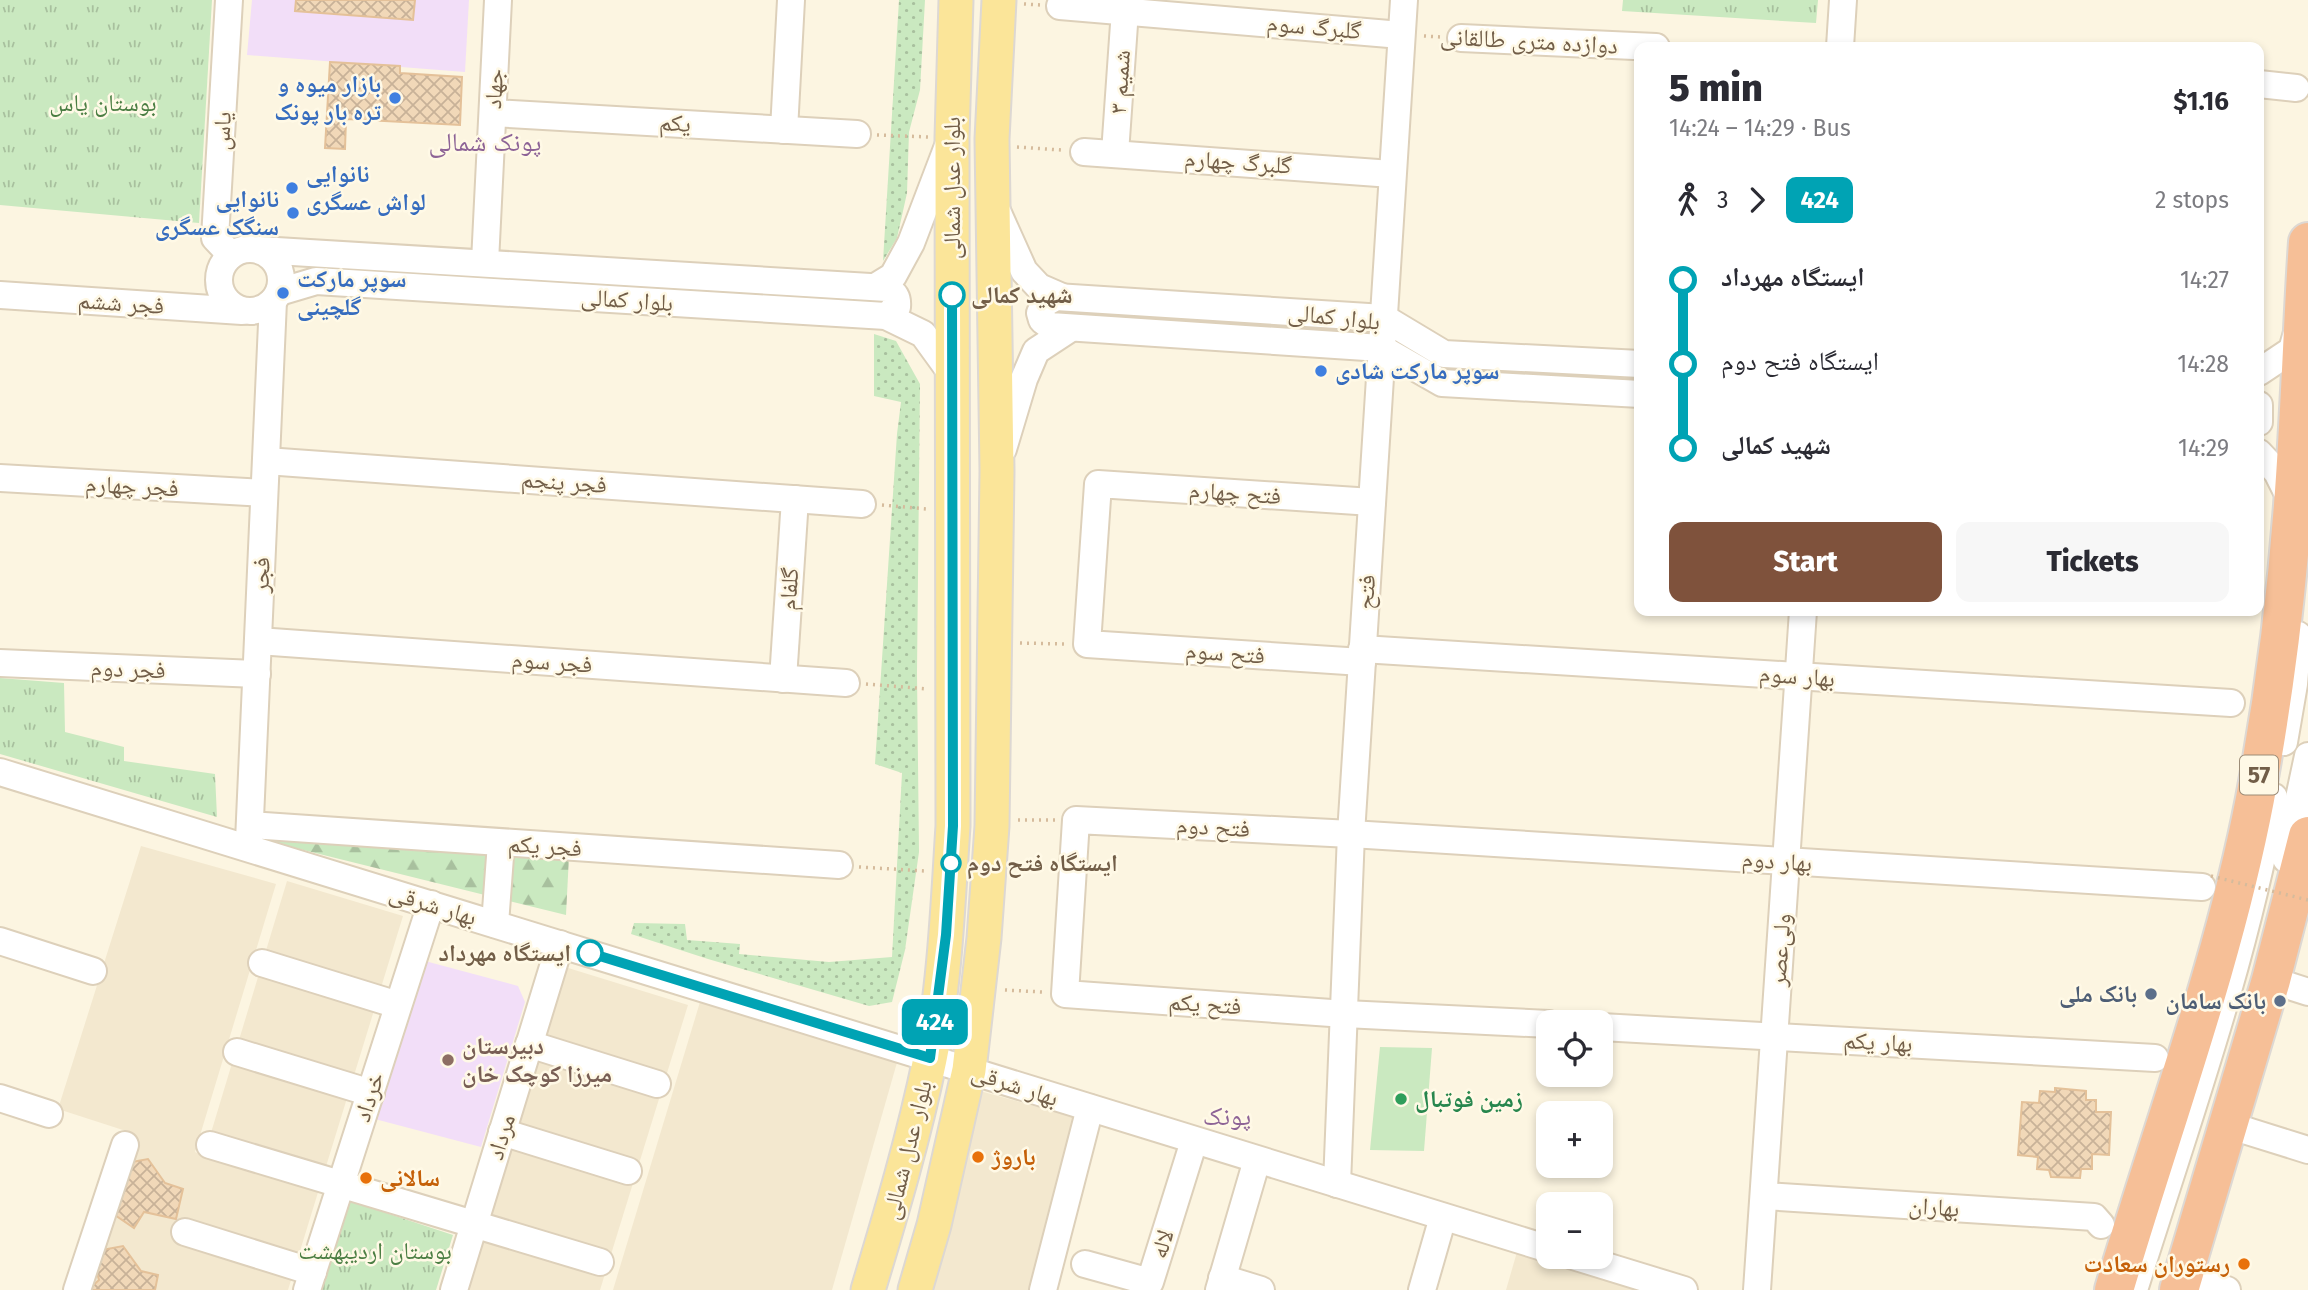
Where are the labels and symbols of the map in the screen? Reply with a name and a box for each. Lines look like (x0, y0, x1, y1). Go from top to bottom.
street label: گلبرگ سوم (1265, 9, 1363, 47)
street label: دوازده متری طالقانی (1439, 22, 1619, 60)
street label: شمیم ۳ (1104, 49, 1138, 115)
street label: جهاد (479, 68, 509, 110)
place label: بازار ميوه و تره بار پونک (274, 70, 382, 126)
park label: بوستان یاس (49, 89, 157, 117)
marker: بازار ميوه و تره بار پونک (387, 90, 403, 106)
street label: یکم (658, 108, 692, 140)
street label: یاس (207, 111, 237, 151)
street label: بلوار عدل شمالی (938, 117, 966, 259)
district label: پونک شمالی (428, 127, 542, 158)
street label: گلبرگ چهارم (1183, 144, 1293, 182)
place label: نانوایی لواش عسگری (306, 160, 426, 216)
marker: نانوایی لواش عسگری (284, 180, 300, 196)
place label: نانوایی سنگک عسگری (155, 185, 279, 241)
marker: نانوایی سنگک عسگری (285, 205, 301, 221)
place label: سوپر مارکت گلچینی (297, 265, 406, 321)
place label: شهید کمالی (971, 281, 1073, 309)
marker: شهید کمالی (939, 282, 965, 308)
street label: بلوار کمالی (580, 283, 674, 317)
marker: سوپر مارکت گلچینی (275, 285, 291, 301)
street label: فجر ششم (77, 286, 165, 322)
street label: بلوار کمالی (1287, 298, 1381, 336)
place label: سوپر مارکت شادی (1335, 357, 1500, 385)
marker: سوپر مارکت شادی (1313, 363, 1329, 379)
street label: فجر پنجم (520, 465, 608, 501)
street label: فجر چهارم (84, 470, 179, 504)
street label: فتح چهارم (1188, 476, 1282, 512)
street label: فجر (246, 557, 276, 594)
street label: گلفام (774, 567, 806, 612)
street label: فتح (1351, 574, 1382, 610)
street label: فتح سوم (1184, 636, 1266, 672)
street label: فجر سوم (511, 645, 593, 681)
street label: فجر دوم (90, 654, 166, 686)
street label: بهار سوم (1758, 659, 1836, 695)
road number: 57 (2240, 755, 2278, 794)
street label: فتح دوم (1175, 811, 1251, 845)
street label: فجر یکم (507, 829, 583, 865)
street label: بهار دوم (1741, 845, 1813, 879)
place label: ایستگاه فتح دوم (967, 849, 1118, 880)
marker: ایستگاه فتح دوم (941, 853, 961, 873)
street label: بهار شرقی (386, 879, 480, 931)
street label: ولی‌عصر (1763, 912, 1797, 989)
place label: ایستگاه مهرداد (439, 939, 571, 967)
marker: ایستگاه مهرداد (577, 940, 603, 966)
place label: بانک ملی (2059, 980, 2137, 1008)
marker: بانک ملی (2143, 986, 2159, 1002)
street label: فتح یکم (1167, 987, 1242, 1023)
place label: بانک سامان (2165, 987, 2266, 1015)
marker: بانک سامان (2272, 993, 2288, 1009)
line badge: 424 (895, 999, 975, 1045)
street label: بهار یکم (1843, 1026, 1913, 1060)
place label: دبیرستان میرزا کوچک خان (462, 1032, 612, 1088)
marker: دبیرستان میرزا کوچک خان (440, 1052, 456, 1068)
street label: بهار شرقی (968, 1058, 1062, 1112)
street label: خرداد (348, 1069, 390, 1125)
street label: بلوار عدل شمالی (876, 1077, 938, 1223)
place label: زمین فوتبال (1415, 1085, 1523, 1113)
marker: زمین فوتبال (1393, 1091, 1409, 1107)
district label: پونک (1203, 1101, 1251, 1132)
street label: مرداد (481, 1111, 521, 1163)
place label: باروژ (991, 1143, 1036, 1171)
marker: باروژ (970, 1149, 986, 1165)
place label: سالانی (380, 1164, 440, 1192)
marker: سالانی (358, 1170, 374, 1186)
street label: بهاران (1908, 1191, 1960, 1223)
street label: لاله (1144, 1226, 1180, 1262)
park label: بوستان اردیبهشت (298, 1237, 452, 1265)
place label: رستوران سعادت (2084, 1250, 2230, 1278)
marker: رستوران سعادت (2236, 1256, 2252, 1272)

